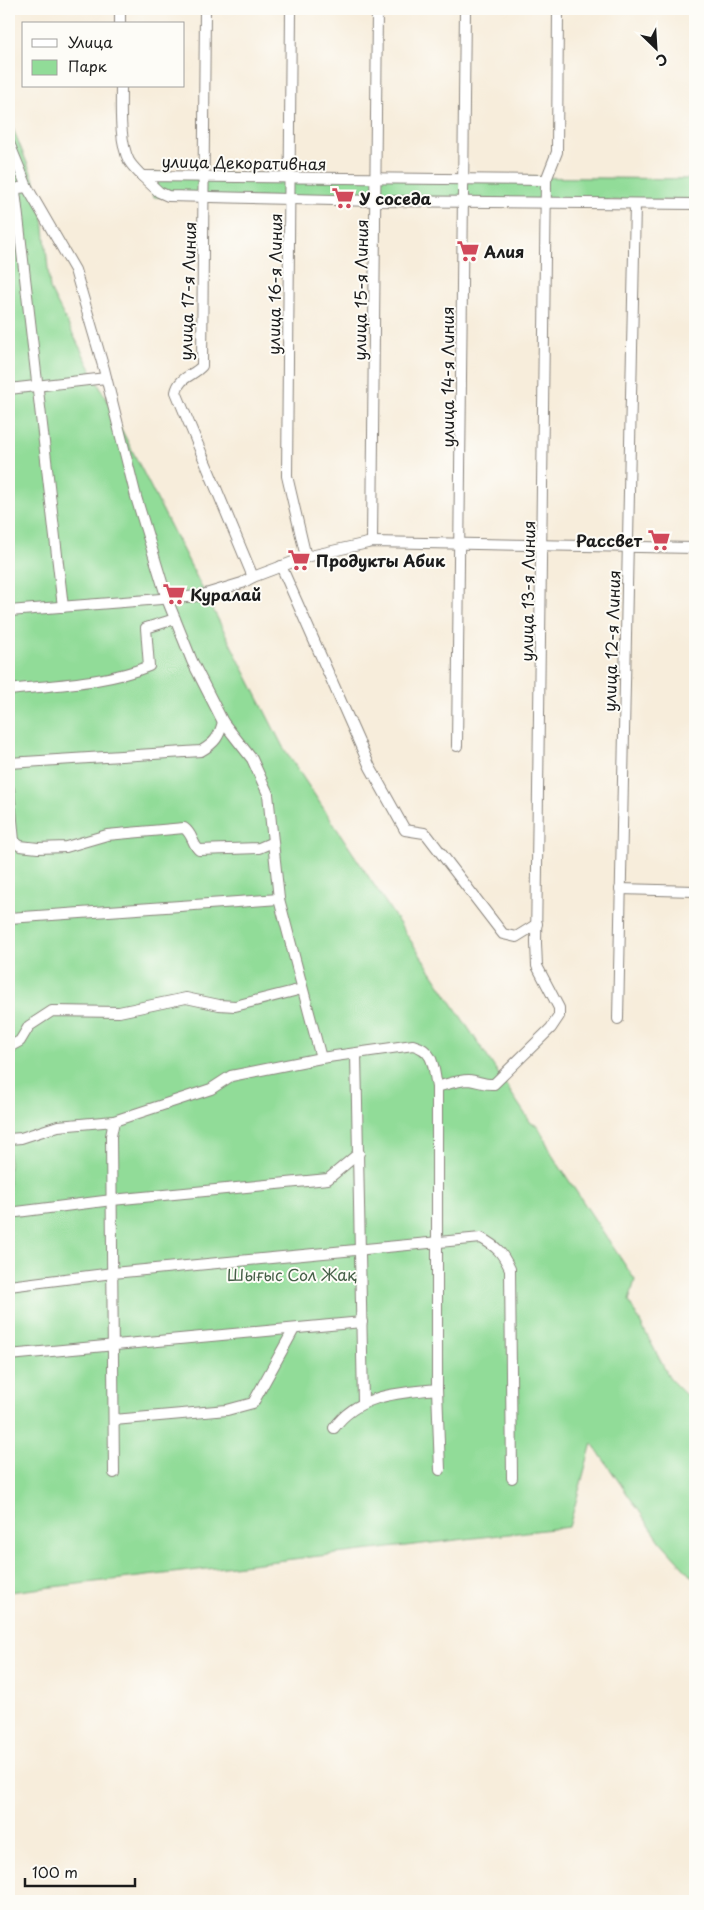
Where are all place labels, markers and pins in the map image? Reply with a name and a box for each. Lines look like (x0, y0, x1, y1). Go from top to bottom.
supermarket icon: У соседа (330, 185, 356, 211)
place label: У соседа (359, 186, 432, 210)
supermarket icon: Алия (455, 238, 481, 264)
place label: Алия (483, 239, 524, 263)
supermarket icon: Рассвет (646, 527, 672, 553)
place label: Рассвет (576, 528, 643, 552)
supermarket icon: Продукты Абик (286, 547, 312, 573)
place label: Продукты Абик (316, 548, 446, 572)
supermarket icon: Куралай (161, 581, 187, 607)
place label: Куралай (190, 582, 261, 606)

